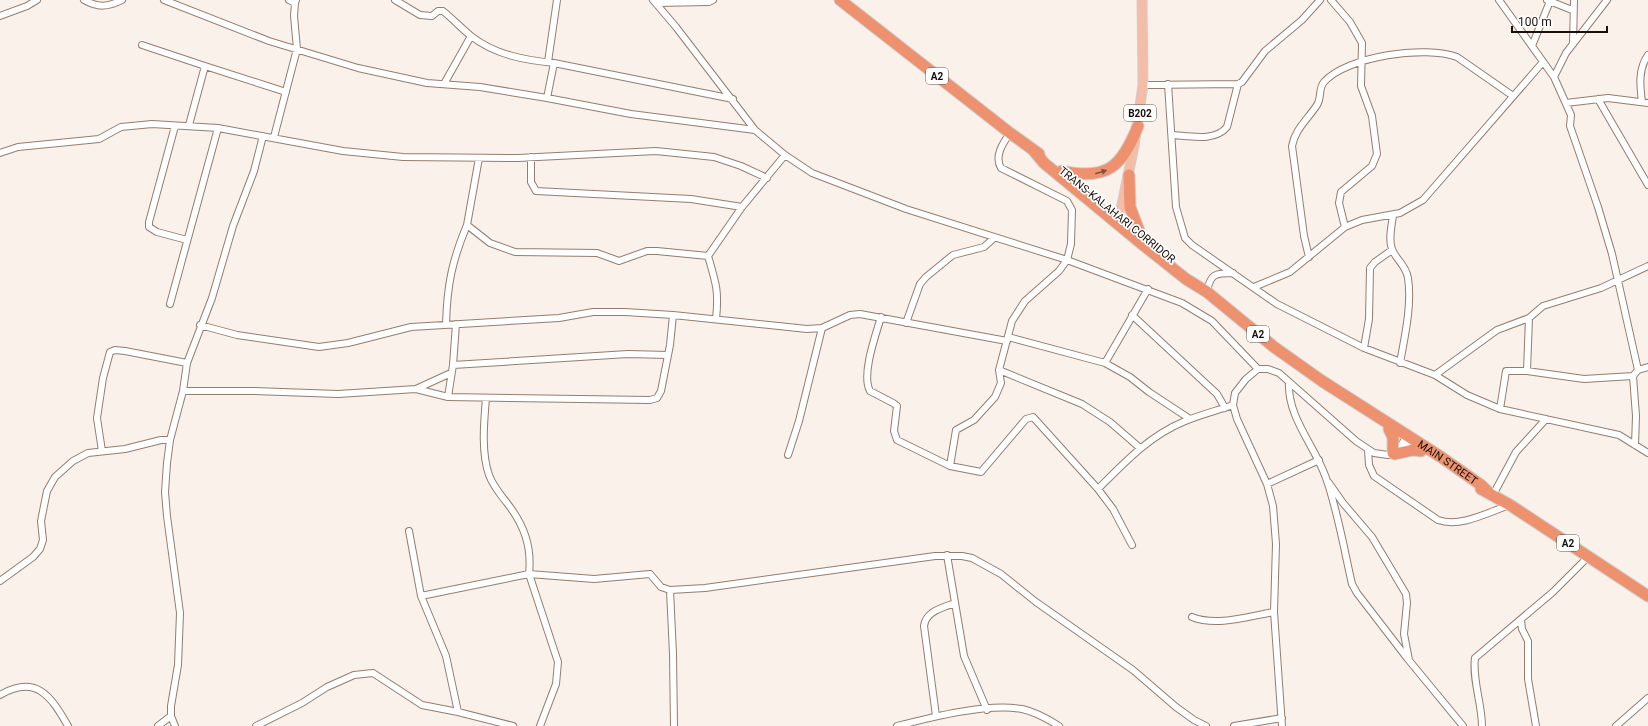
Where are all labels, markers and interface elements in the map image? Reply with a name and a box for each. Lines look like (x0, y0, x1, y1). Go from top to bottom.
scale bar (1512, 8, 1607, 34)
text: 100 m (1518, 15, 1552, 29)
road number: A2 (926, 68, 948, 84)
road number: B202 (1124, 105, 1156, 121)
street label: TRANS-KALAHARI CORRIDOR (1056, 164, 1178, 266)
one-way arrow (1095, 169, 1107, 175)
road number: A2 (1247, 326, 1269, 342)
street label: MAIN STREET (1415, 437, 1481, 487)
road number: A2 (1557, 535, 1579, 551)

